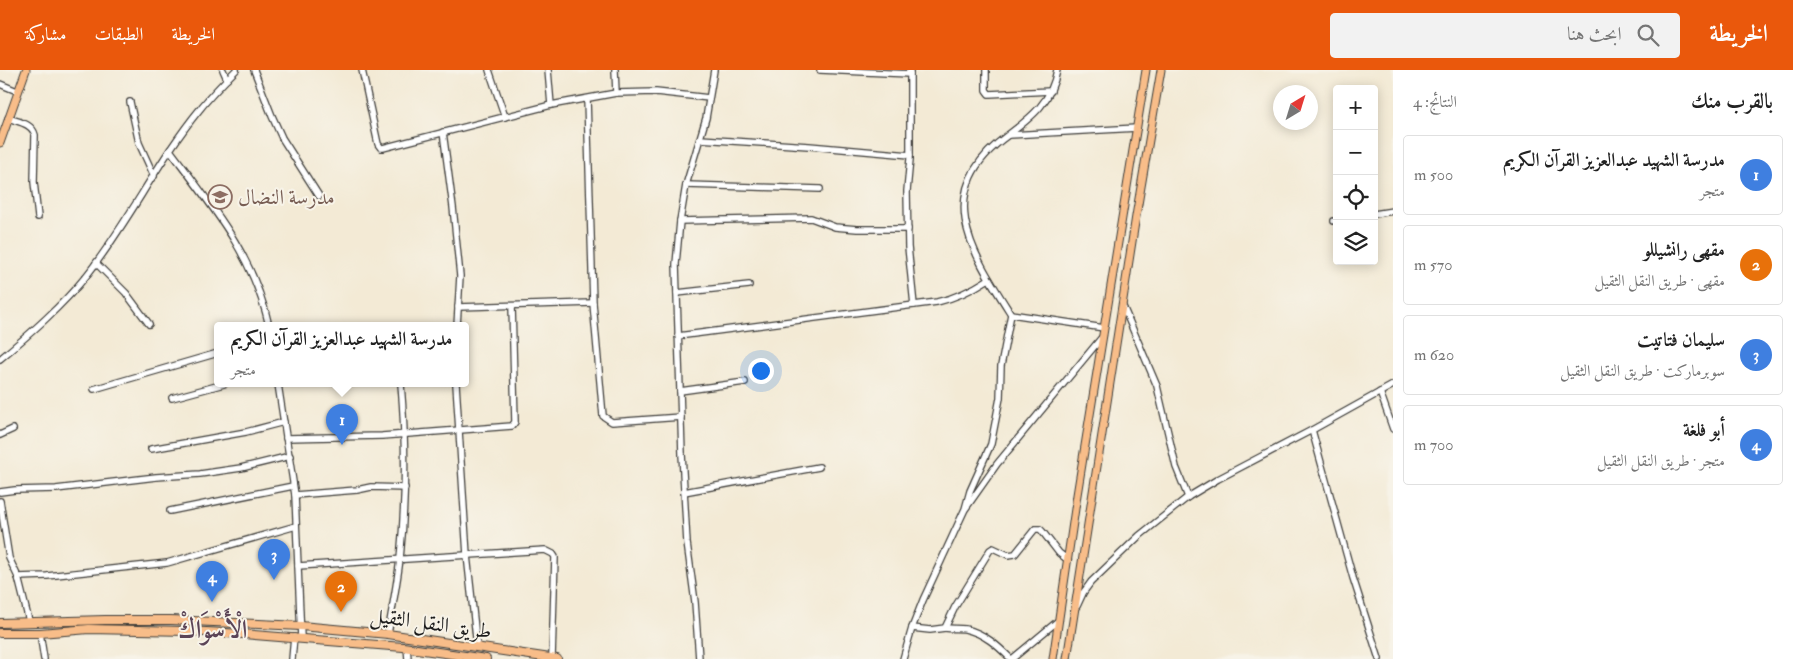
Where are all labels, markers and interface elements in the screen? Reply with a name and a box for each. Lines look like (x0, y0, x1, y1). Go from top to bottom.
search box (1330, 13, 1680, 58)
text: الخريطة (1710, 18, 1768, 49)
icon: search (1634, 21, 1662, 49)
text: ابحث هنا (1567, 22, 1622, 46)
text: مشاركة (25, 23, 66, 46)
text: الطبقات (94, 23, 143, 46)
text: الخريطة (171, 23, 215, 46)
north arrow (1273, 85, 1318, 130)
map controls (1333, 85, 1378, 265)
button: + (1333, 85, 1378, 130)
text: بالقرب منك (1691, 88, 1773, 115)
text: النتائج: 4 (1413, 92, 1457, 112)
button: − (1333, 130, 1378, 175)
text: مدرسة الشهيد عبدالعزيز القرآن الكريم (1503, 148, 1725, 172)
text: 500 m (1414, 165, 1453, 185)
text: 1 (1753, 165, 1759, 185)
button: locate (1333, 175, 1378, 220)
text: متجر (1700, 181, 1725, 201)
school or university icon: مدرسة النضال (207, 184, 233, 210)
place label: مدرسة النضال (238, 184, 335, 211)
button: layers (1333, 220, 1378, 265)
text: مقهى رانشيللو (1643, 238, 1725, 262)
text: 570 m (1414, 255, 1452, 275)
text: 2 (1752, 255, 1760, 275)
text: مقهى · طريق النقل الثقيل (1594, 271, 1725, 291)
popup (214, 322, 469, 387)
text: مدرسة الشهيد عبدالعزيز القرآن الكريم (231, 327, 452, 351)
text: سليمان فتاتيت (1637, 328, 1725, 352)
text: 620 m (1414, 345, 1454, 365)
text: 3 (1753, 345, 1759, 365)
your location (748, 358, 774, 384)
text: متجر (231, 360, 256, 380)
text: سوبرماركت · طريق النقل الثقيل (1560, 361, 1725, 381)
pin: 1 (326, 404, 358, 445)
text: أبو فلغة (1683, 418, 1725, 442)
text: 700 m (1414, 435, 1454, 455)
text: 4 (1752, 435, 1760, 455)
text: متجر · طريق النقل الثقيل (1597, 451, 1725, 471)
pin: 3 (258, 539, 290, 580)
pin: 4 (196, 561, 228, 602)
pin: 2 (325, 571, 357, 612)
street label: طريق النقل الثقيل (368, 602, 493, 646)
district label: الْأَسْوَاكْ (179, 608, 247, 646)

